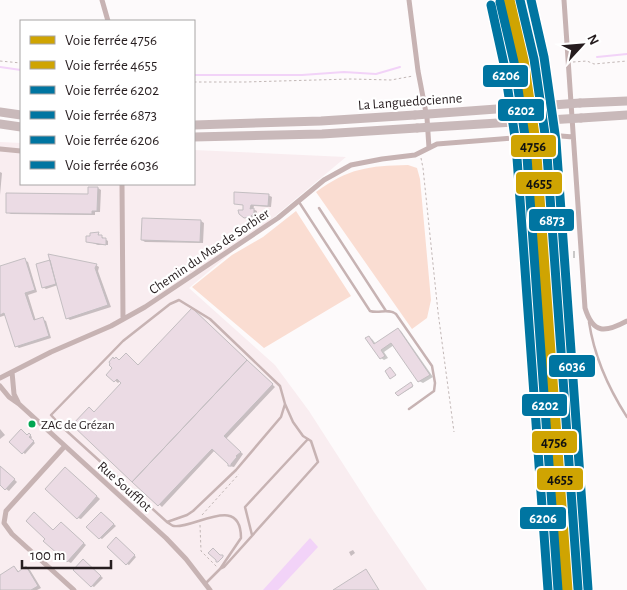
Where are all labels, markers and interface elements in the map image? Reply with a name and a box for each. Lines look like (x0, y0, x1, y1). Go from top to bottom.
legend (20, 20, 195, 185)
north arrow (557, 20, 607, 70)
text: N (584, 32, 601, 47)
text: Voie ferrée 4756 (65, 33, 157, 48)
text: Voie ferrée 4655 (65, 58, 157, 73)
line badge: 6206 (482, 64, 529, 88)
text: 6206 (492, 69, 520, 83)
text: Voie ferrée 6202 (65, 83, 159, 98)
street label: La Languedocienne (357, 91, 463, 113)
line badge: 6202 (497, 98, 545, 122)
text: 6202 (507, 104, 535, 118)
text: Voie ferrée 6873 (65, 108, 157, 123)
text: Voie ferrée 6206 (65, 133, 159, 148)
line badge: 4756 (510, 134, 557, 158)
text: 4756 (520, 140, 546, 154)
text: Voie ferrée 6036 (65, 158, 159, 173)
line badge: 4655 (515, 171, 563, 195)
text: 4655 (526, 177, 552, 191)
street label: Chemin du Mas de Sorbier (147, 206, 273, 297)
line badge: 6873 (528, 208, 575, 232)
text: 6873 (539, 214, 565, 228)
line badge: 6036 (548, 354, 596, 378)
text: 6036 (559, 360, 586, 374)
line badge: 6202 (521, 393, 568, 417)
text: 6202 (531, 399, 559, 413)
marker: ZAC de Grézan (27, 419, 37, 429)
place label: ZAC de Grézan (41, 419, 115, 432)
line badge: 4756 (531, 430, 578, 454)
text: 4756 (541, 436, 567, 450)
street label: Rue Soufflot (95, 459, 154, 515)
line badge: 4655 (536, 467, 584, 491)
text: 4655 (547, 473, 573, 487)
line badge: 6206 (519, 506, 567, 530)
text: 6206 (529, 512, 557, 526)
scale bar (22, 538, 111, 570)
text: 100 m (30, 548, 65, 563)

